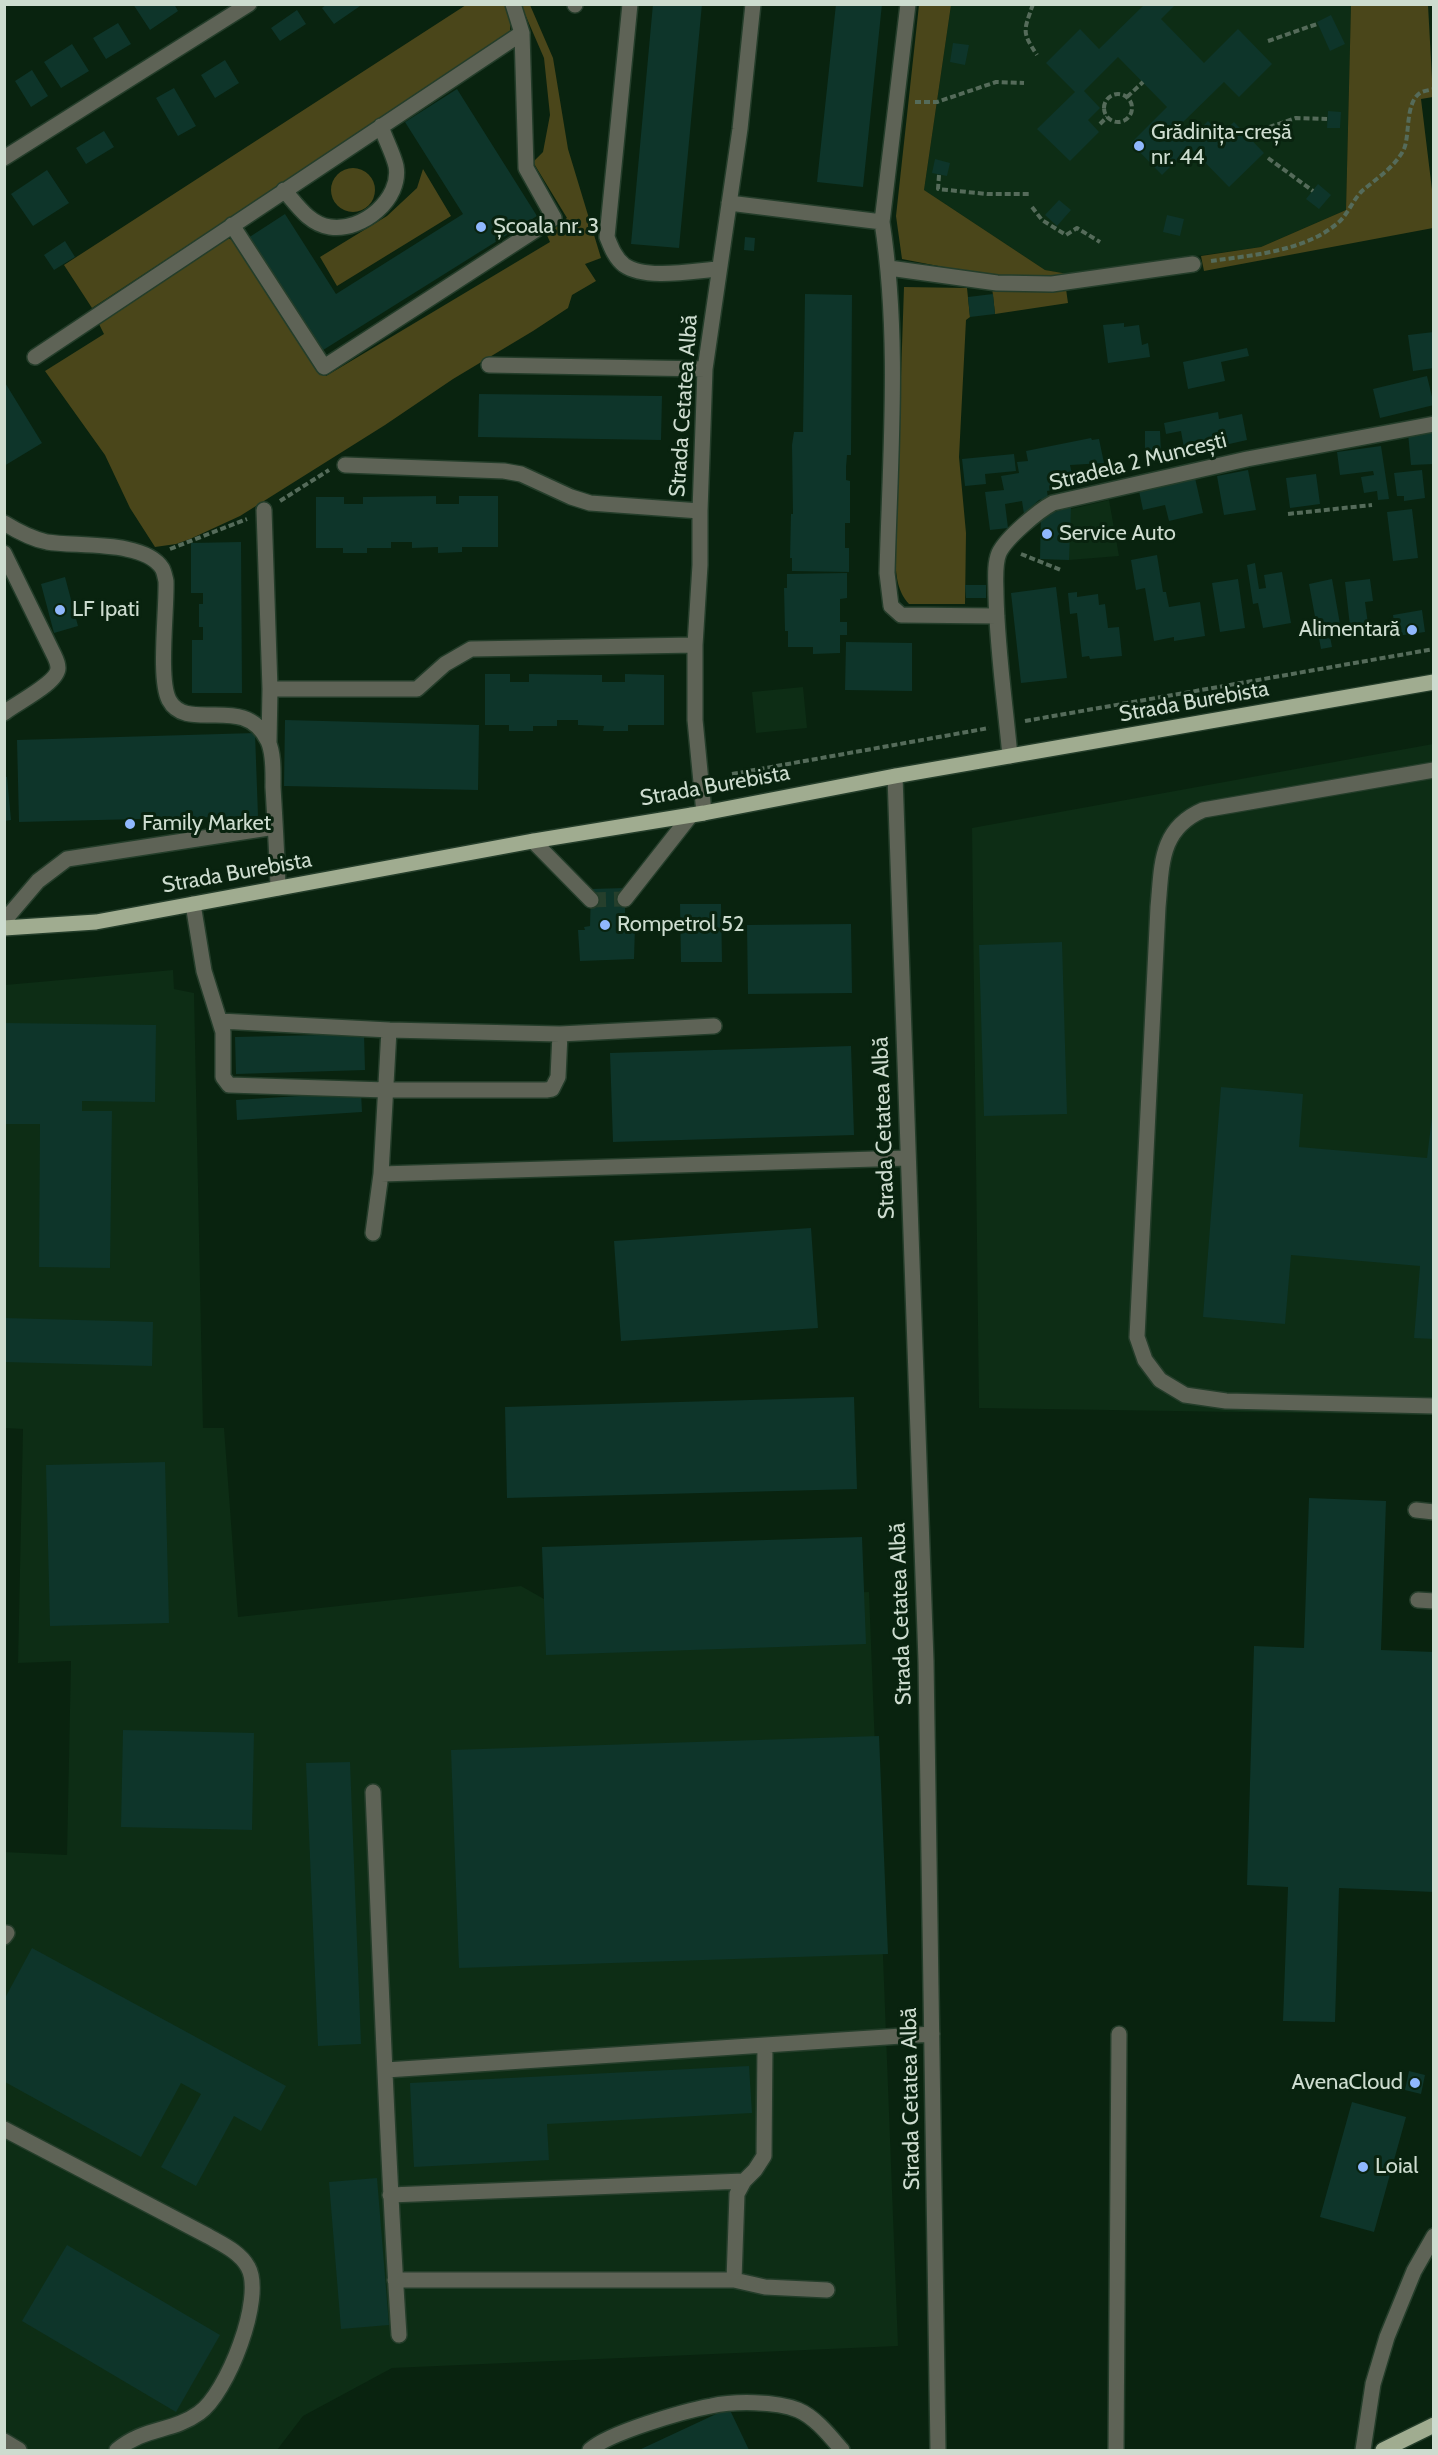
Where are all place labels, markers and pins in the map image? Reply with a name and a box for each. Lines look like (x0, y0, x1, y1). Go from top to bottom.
place label: Grădinița-creșă nr. 44 (1151, 120, 1292, 172)
marker: Grădinița-creșă nr. 44 (1132, 139, 1146, 153)
place label: Școala nr. 3 (493, 214, 599, 240)
marker: Școala nr. 3 (474, 220, 488, 234)
place label: Service Auto (1059, 521, 1176, 547)
marker: Service Auto (1040, 527, 1054, 541)
place label: LF Ipati (72, 597, 140, 623)
marker: LF Ipati (53, 603, 67, 617)
place label: Alimentară (1299, 617, 1400, 643)
marker: Alimentară (1405, 623, 1419, 637)
place label: Family Market (142, 811, 271, 837)
marker: Family Market (123, 817, 137, 831)
place label: Rompetrol 52 (617, 912, 745, 938)
marker: Rompetrol 52 (598, 918, 612, 932)
place label: AvenaCloud (1291, 2070, 1403, 2096)
marker: AvenaCloud (1408, 2076, 1422, 2090)
place label: Loial (1375, 2154, 1418, 2180)
marker: Loial (1356, 2160, 1370, 2174)

